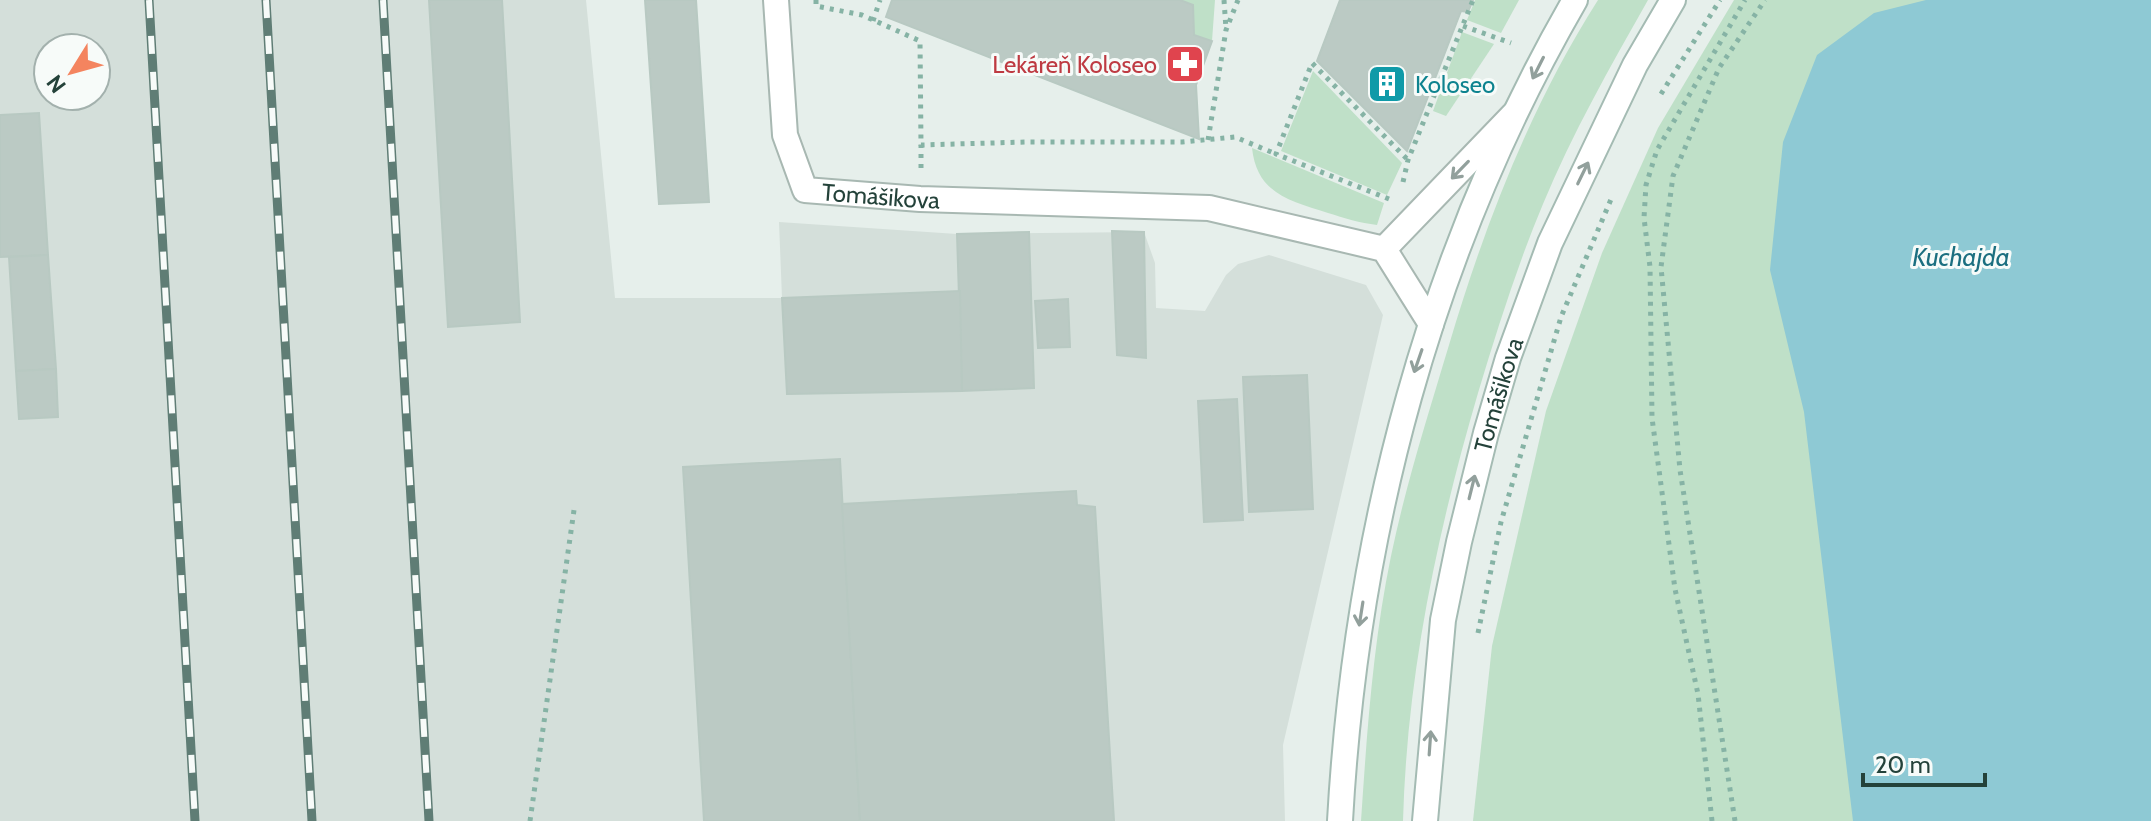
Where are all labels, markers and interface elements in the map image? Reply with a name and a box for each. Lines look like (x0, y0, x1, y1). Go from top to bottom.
north arrow (32, 32, 112, 112)
pharmacy icon: Lekáreň Koloseo (1164, 43, 1206, 85)
place label: Lekáreň Koloseo (992, 50, 1157, 79)
one-way arrow (1529, 56, 1545, 80)
building icon: Koloseo (1366, 63, 1408, 105)
text: N (41, 69, 72, 98)
place label: Koloseo (1415, 70, 1495, 99)
one-way arrow (1451, 160, 1470, 180)
one-way arrow (1576, 161, 1591, 185)
street label: Tomášikova (821, 177, 941, 214)
water label: Kuchajda (1912, 241, 2010, 273)
street label: Tomášikova (1467, 333, 1529, 455)
one-way arrow (1410, 348, 1425, 373)
one-way arrow (1466, 475, 1481, 500)
one-way arrow (1353, 601, 1368, 626)
one-way arrow (1423, 730, 1438, 757)
scale bar (1863, 737, 1985, 787)
text: 20 m (1875, 750, 1931, 779)

